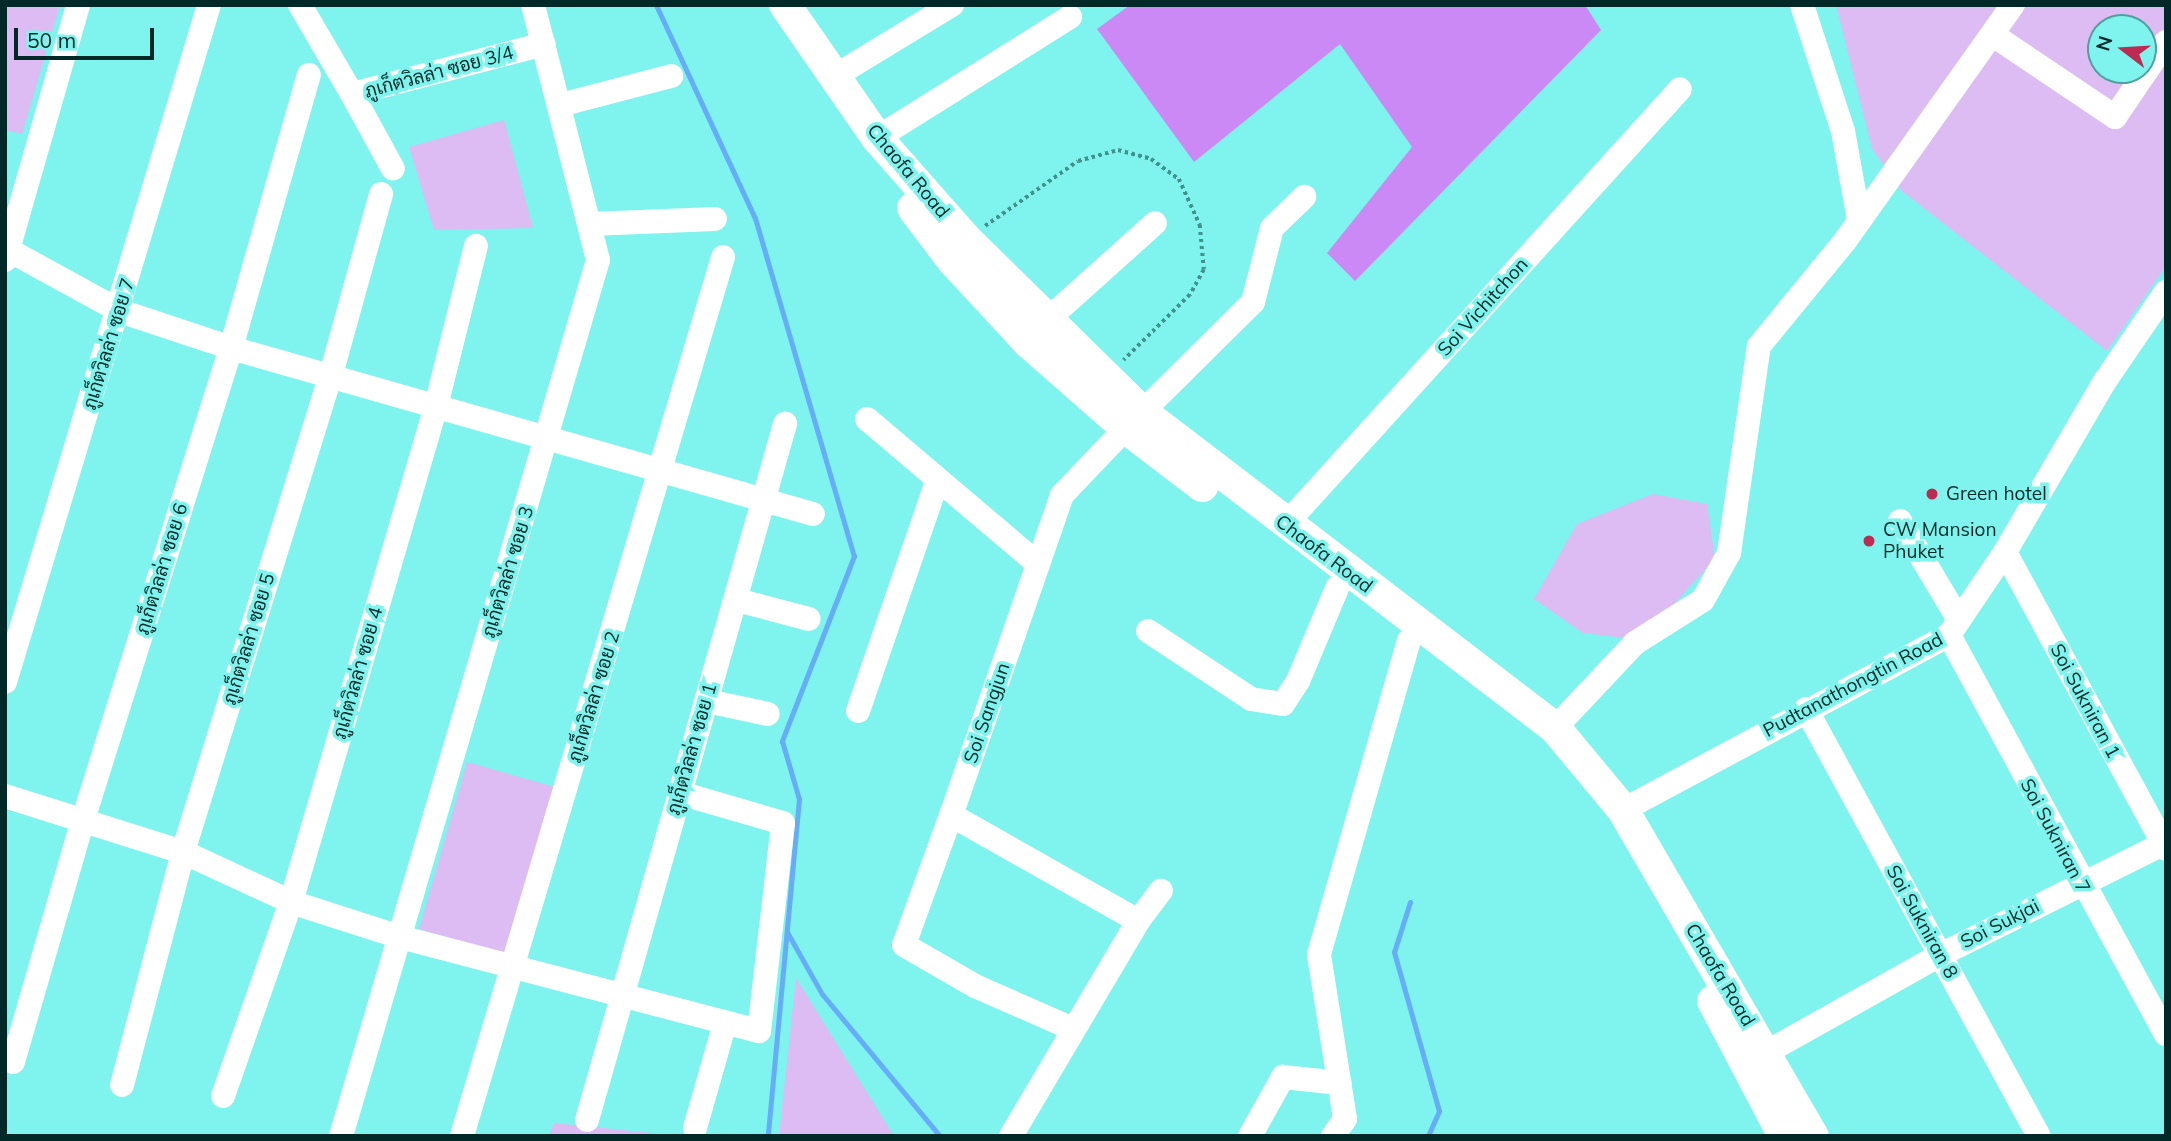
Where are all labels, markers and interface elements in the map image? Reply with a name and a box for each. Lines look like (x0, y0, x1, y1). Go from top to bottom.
scale bar (18, 14, 158, 58)
north arrow (2087, 14, 2157, 84)
text: 50 m (27, 27, 76, 53)
text: N (2090, 33, 2117, 54)
street label: ภูเก็ตวิลล่า ซอย 3/4 (362, 41, 516, 103)
street label: Chaofa Road (862, 119, 954, 223)
street label: Soi Vichitchon (1433, 253, 1533, 361)
street label: ภูเก็ตวิลล่า ซอย 7 (78, 276, 140, 412)
place label: Green hotel (1946, 483, 2047, 505)
marker: Green hotel (1924, 486, 1940, 502)
street label: ภูเก็ตวิลล่า ซอย 6 (131, 501, 193, 637)
street label: ภูเก็ตวิลล่า ซอย 3 (477, 504, 539, 640)
street label: Chaofa Road (1271, 510, 1377, 598)
place label: CW Mansion Phuket (1883, 519, 1997, 563)
marker: CW Mansion Phuket (1861, 533, 1877, 549)
street label: ภูเก็ตวิลล่า ซอย 5 (218, 571, 280, 707)
street label: ภูเก็ตวิลล่า ซอย 4 (328, 604, 388, 742)
street label: Pudtanathongtin Road (1759, 628, 1947, 742)
street label: ภูเก็ตวิลล่า ซอย 2 (563, 629, 625, 765)
street label: Soi Sukniran 1 (2045, 640, 2125, 762)
street label: Soi Sangjun (959, 660, 1015, 766)
street label: ภูเก็ตวิลล่า ซอย 1 (662, 680, 722, 818)
street label: Soi Sukniran 7 (2015, 775, 2095, 897)
street label: Soi Sukniran 8 (1881, 861, 1963, 983)
street label: Soi Sukjai (1957, 895, 2043, 953)
street label: Chaofa Road (1680, 920, 1760, 1030)

